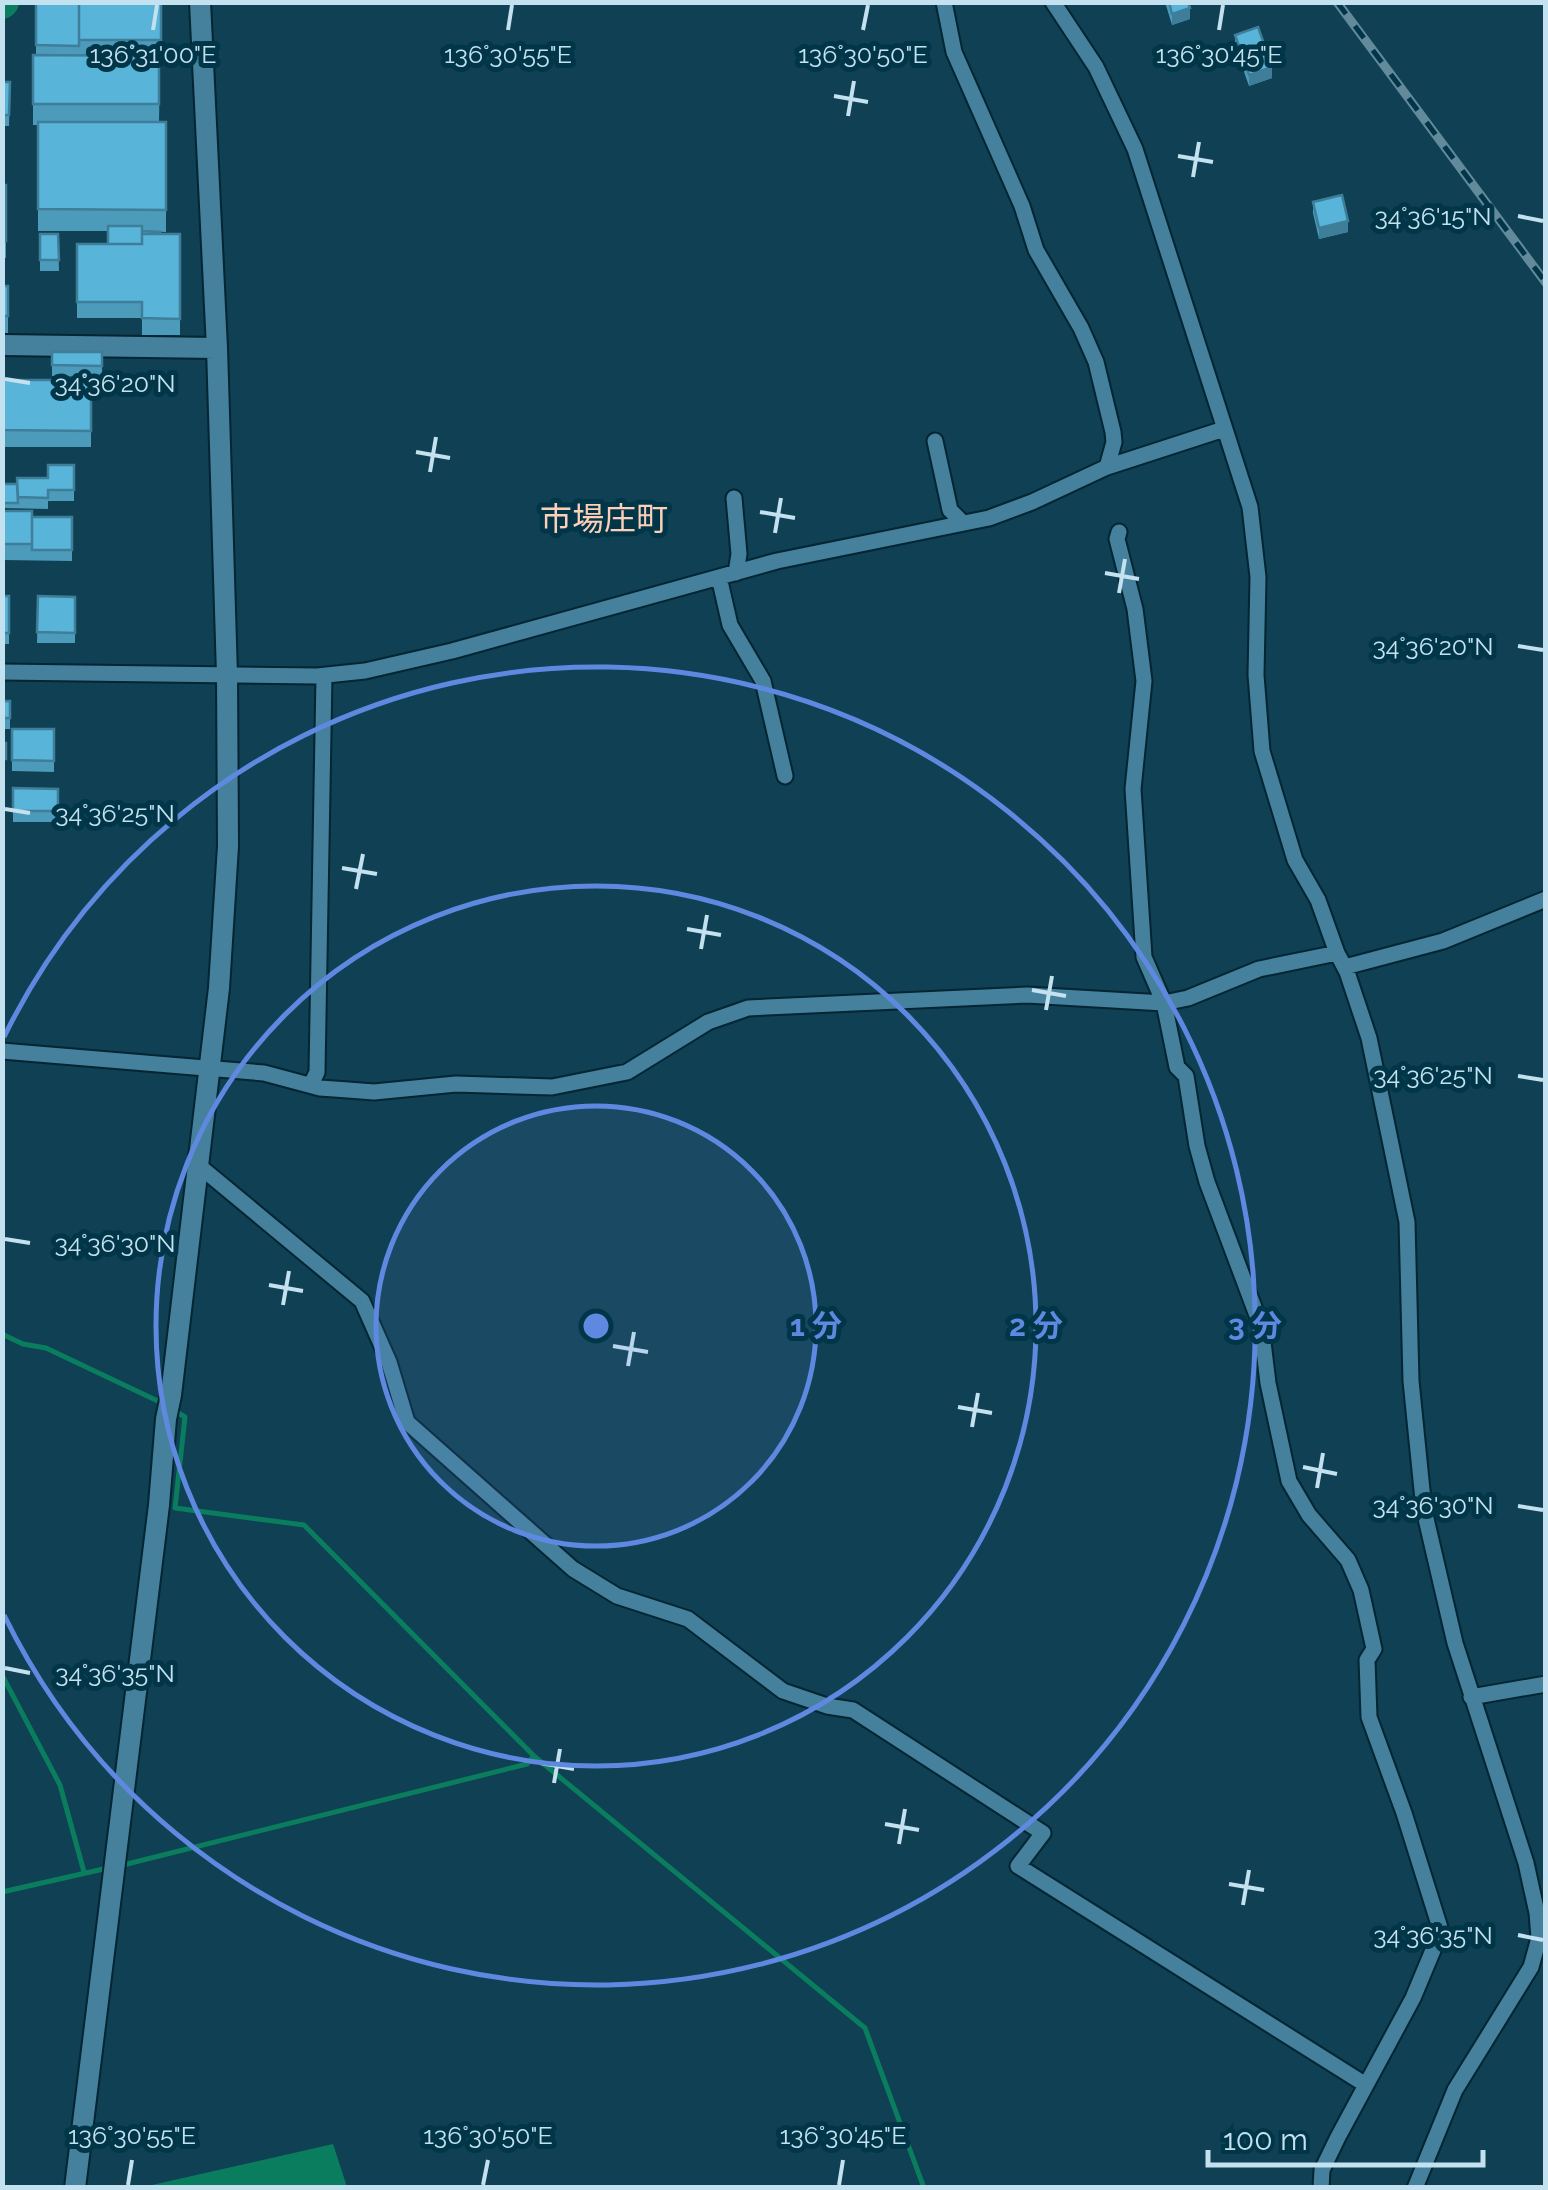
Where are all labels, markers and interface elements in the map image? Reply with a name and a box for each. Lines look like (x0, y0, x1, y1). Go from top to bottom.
text: 136°31'00"E (90, 39, 216, 69)
text: 136°30'55"E (444, 39, 572, 69)
text: 136°30'50"E (798, 39, 928, 69)
text: 136°30'45"E (1156, 39, 1282, 69)
text: 34°36'15"N (1374, 201, 1492, 231)
text: 34°36'20"N (54, 368, 176, 398)
district label: 市場庄町 (540, 500, 668, 537)
text: 34°36'20"N (1372, 631, 1494, 661)
text: 34°36'25"N (55, 798, 175, 828)
text: 34°36'25"N (1373, 1060, 1493, 1090)
text: 34°36'30"N (54, 1228, 176, 1258)
centre of rings (578, 1308, 614, 1344)
text: 1 分 (790, 1308, 842, 1343)
text: 2 分 (1009, 1308, 1063, 1343)
text: 3 分 (1228, 1308, 1282, 1343)
text: 34°36'30"N (1372, 1490, 1494, 1520)
text: 34°36'35"N (55, 1658, 175, 1688)
text: 34°36'35"N (1373, 1920, 1493, 1950)
scale bar (1208, 2105, 1483, 2167)
text: 136°30'55"E (68, 2120, 196, 2150)
text: 136°30'50"E (423, 2120, 553, 2150)
text: 136°30'45"E (780, 2120, 906, 2150)
text: 100 m (1223, 2122, 1308, 2157)

